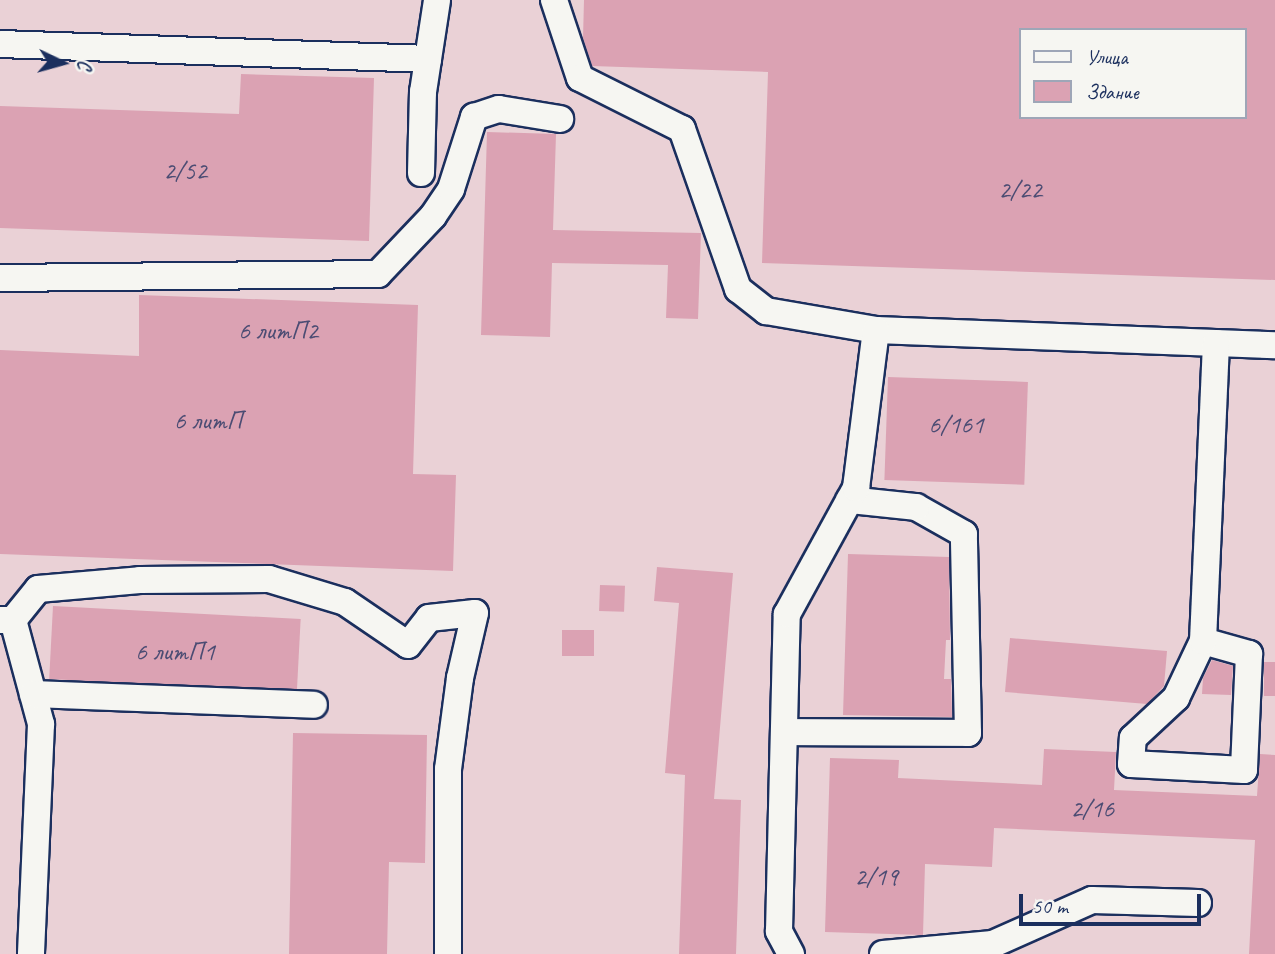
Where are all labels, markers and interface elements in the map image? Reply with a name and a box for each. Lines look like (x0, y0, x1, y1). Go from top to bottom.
north arrow (28, 28, 98, 98)
legend (1020, 28, 1247, 119)
text: Улица (1086, 44, 1128, 70)
text: С (72, 59, 96, 71)
text: Здание (1086, 79, 1139, 105)
house number: 2/52 (163, 155, 207, 187)
house number: 2/22 (998, 174, 1042, 206)
house number: 6 литП2 (238, 315, 318, 347)
house number: 6 литП (174, 405, 242, 437)
house number: 6/161 (928, 409, 984, 441)
house number: 6 литП1 (135, 636, 215, 668)
house number: 2/16 (1070, 793, 1114, 825)
house number: 2/19 (854, 861, 898, 893)
scale bar (1023, 880, 1205, 924)
text: 50 m (1032, 893, 1068, 919)

